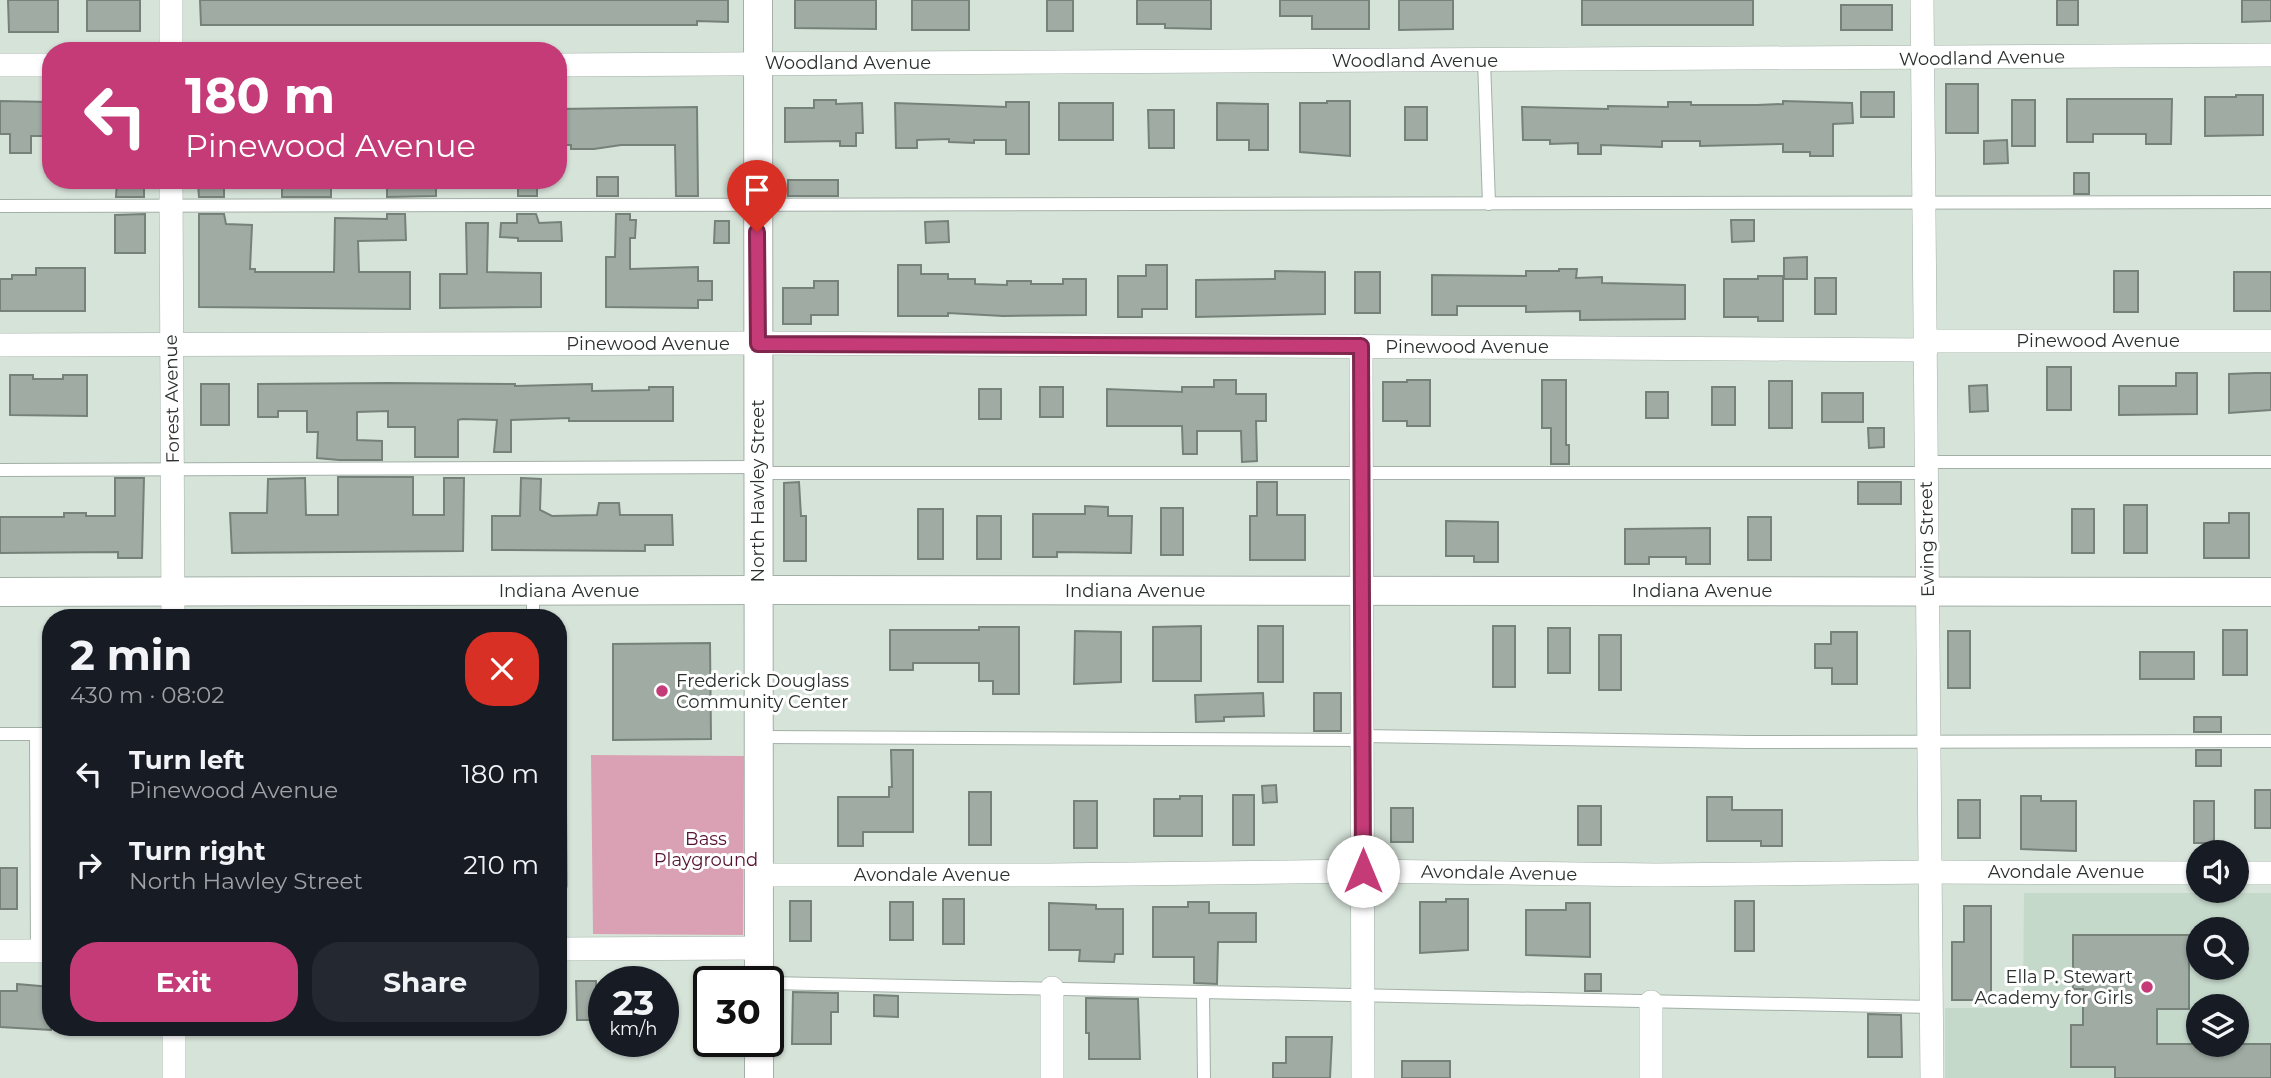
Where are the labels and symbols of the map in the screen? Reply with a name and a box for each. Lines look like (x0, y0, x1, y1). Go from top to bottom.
street label: Woodland Avenue (1899, 46, 2065, 70)
street label: Woodland Avenue (1332, 50, 1498, 72)
street label: Woodland Avenue (765, 52, 931, 74)
pin (727, 160, 787, 232)
street label: Pinewood Avenue (2016, 330, 2180, 352)
street label: Pinewood Avenue (566, 333, 730, 355)
street label: Forest Avenue (160, 334, 184, 464)
street label: Pinewood Avenue (1385, 336, 1549, 358)
street label: North Hawley Street (747, 400, 769, 582)
street label: Ewing Street (1915, 481, 1939, 597)
street label: Indiana Avenue (499, 580, 639, 602)
street label: Indiana Avenue (1065, 580, 1205, 602)
street label: Indiana Avenue (1632, 580, 1772, 602)
place label: Frederick Douglass Community Center (676, 670, 849, 713)
marker: Frederick Douglass Community Center (654, 683, 670, 699)
park label: Bass Playground (654, 828, 758, 871)
position arrow (1326, 834, 1400, 908)
street label: Avondale Avenue (1421, 861, 1578, 885)
street label: Avondale Avenue (1988, 861, 2144, 883)
street label: Avondale Avenue (854, 864, 1010, 886)
speed limit sign: 30 (693, 966, 784, 1057)
place label: Ella P. Stewart Academy for Girls (1975, 966, 2133, 1009)
marker: Ella P. Stewart Academy for Girls (2139, 979, 2155, 995)

